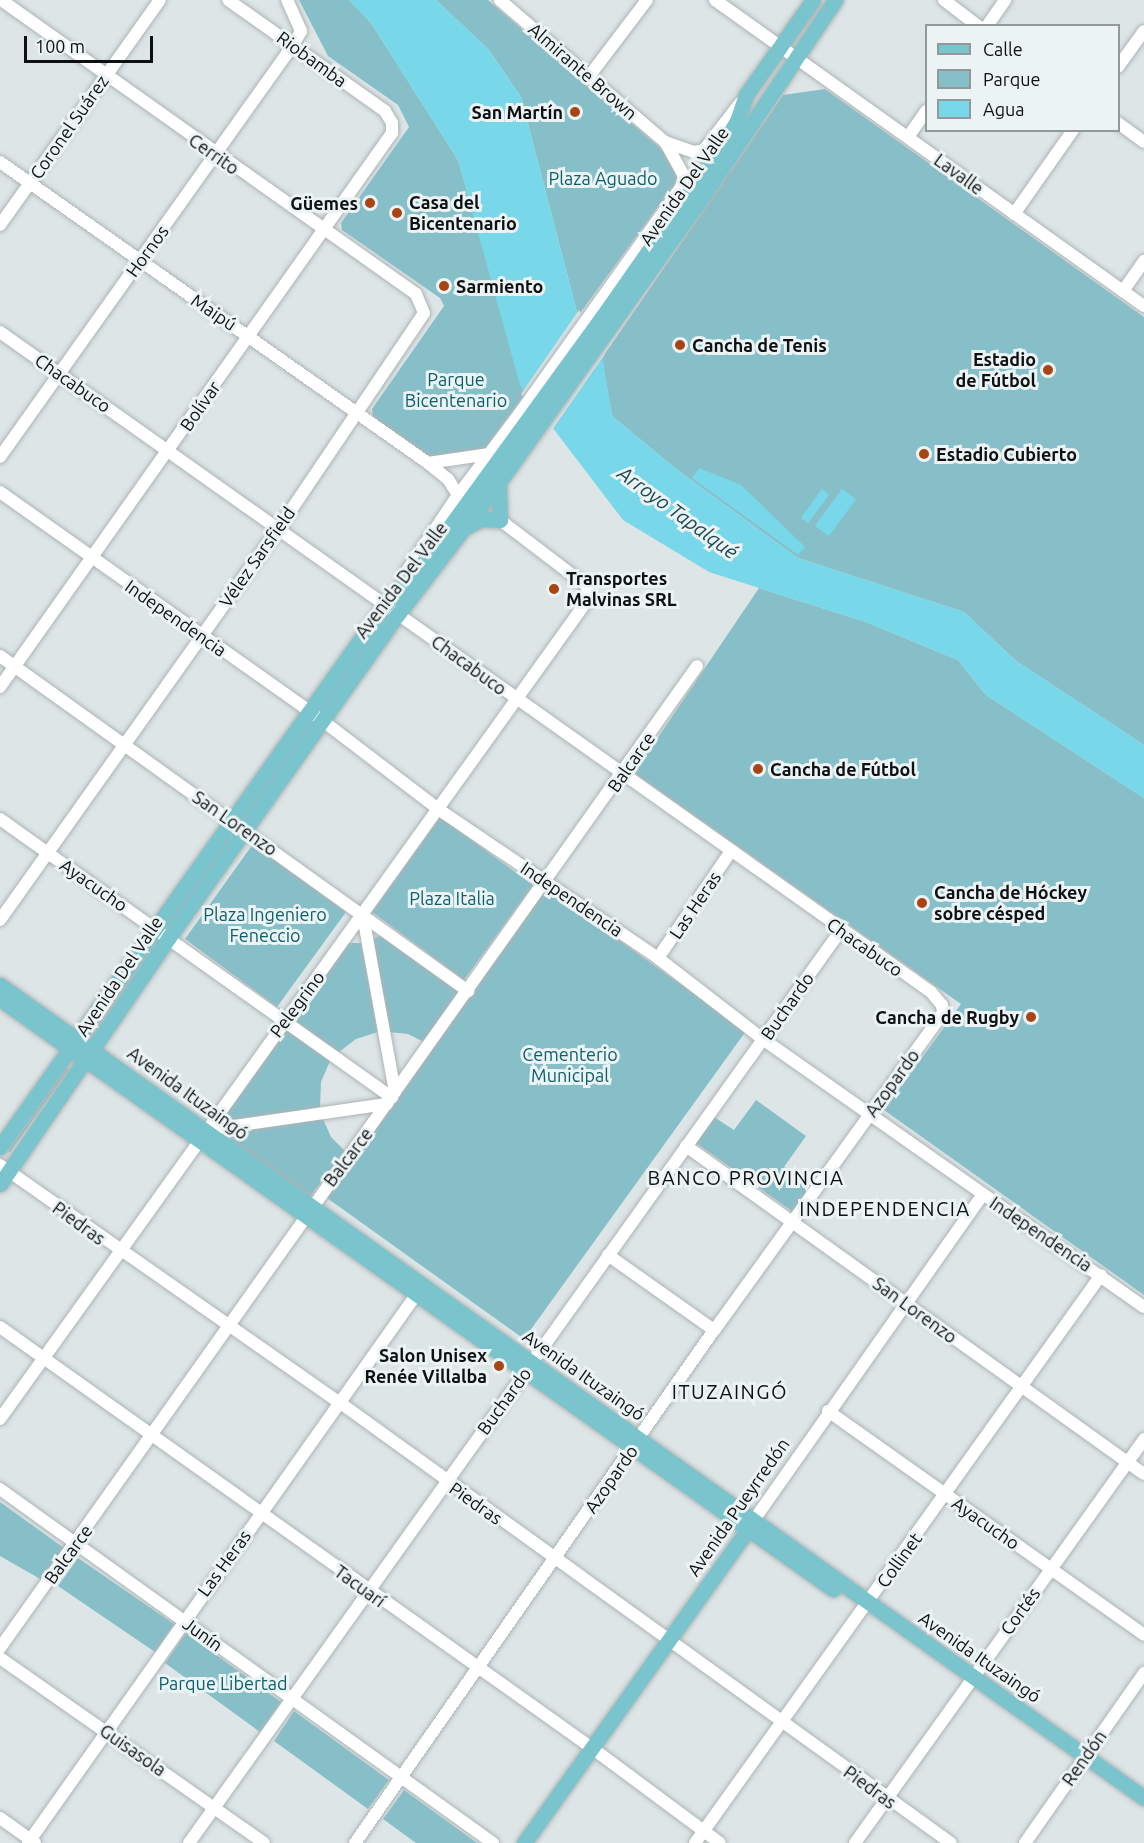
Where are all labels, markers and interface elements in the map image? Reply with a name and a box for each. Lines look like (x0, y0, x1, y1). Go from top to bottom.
street label: Almirante Brown (524, 18, 642, 124)
scale bar (27, 24, 156, 62)
legend (925, 24, 1120, 132)
street label: Riobamba (273, 26, 351, 92)
text: 100 m (35, 36, 85, 56)
text: Calle (983, 39, 1023, 59)
text: Parque (983, 69, 1040, 89)
street label: Coronel Suárez (25, 71, 113, 183)
text: Agua (983, 99, 1025, 119)
place label: San Martín (472, 101, 563, 123)
marker: San Martín (568, 105, 582, 119)
street label: Avenida Del Valle (635, 122, 733, 250)
street label: Cerrito (185, 129, 243, 179)
street label: Lavalle (930, 149, 988, 199)
park label: Plaza Aguado (548, 167, 658, 189)
place label: Güemes (290, 192, 358, 214)
place label: Casa del Bicentenario (409, 192, 517, 234)
marker: Güemes (363, 196, 377, 210)
marker: Casa del Bicentenario (390, 206, 404, 220)
street label: Hornos (121, 221, 173, 281)
place label: Sarmiento (456, 275, 543, 297)
marker: Sarmiento (437, 279, 451, 293)
street label: Maipú (187, 289, 241, 335)
place label: Cancha de Tenis (692, 334, 827, 356)
marker: Cancha de Tenis (673, 338, 687, 352)
street label: Chacabuco (31, 349, 115, 417)
place label: Estadio de Fútbol (955, 349, 1036, 392)
marker: Estadio de Fútbol (1041, 363, 1055, 377)
park label: Parque Bicentenario (405, 369, 507, 412)
street label: Bolívar (175, 377, 225, 435)
place label: Estadio Cubierto (936, 443, 1077, 465)
marker: Estadio Cubierto (917, 447, 931, 461)
water label: Arroyo Tapalqué (613, 460, 743, 564)
street label: Vélez Sarsfield (214, 503, 300, 611)
street label: Avenida Del Valle (350, 518, 452, 642)
place label: Transportes Malvinas SRL (566, 568, 677, 610)
street label: Independencia (121, 575, 231, 661)
marker: Transportes Malvinas SRL (547, 582, 561, 596)
street label: Chacabuco (427, 630, 511, 700)
street label: Balcarce (603, 728, 659, 796)
place label: Cancha de Fútbol (770, 758, 916, 780)
marker: Cancha de Fútbol (751, 762, 765, 776)
street label: San Lorenzo (188, 786, 282, 860)
street label: Ayacucho (56, 854, 132, 916)
street label: Independencia (517, 857, 627, 941)
street label: Las Heras (665, 867, 725, 943)
place label: Cancha de Hóckey sobre césped (934, 882, 1087, 924)
park label: Plaza Italia (409, 887, 495, 909)
marker: Cancha de Hóckey sobre césped (915, 896, 929, 910)
park label: Plaza Ingeniero Feneccio (203, 904, 327, 946)
street label: Avenida Del Valle (71, 912, 167, 1040)
street label: Chacabuco (823, 913, 907, 981)
street label: Pelegrino (265, 967, 329, 1041)
street label: Buchardo (756, 968, 818, 1044)
place label: Cancha de Rugby (875, 1006, 1019, 1028)
marker: Cancha de Rugby (1024, 1010, 1038, 1024)
street label: Avenida Ituzaingó (124, 1042, 252, 1144)
park label: Cementerio Municipal (522, 1044, 618, 1086)
street label: Azopardo (860, 1045, 924, 1121)
street label: Balcarce (319, 1123, 377, 1191)
district label: BANCO PROVINCIA (648, 1165, 844, 1189)
street label: Independencia (986, 1192, 1096, 1276)
district label: INDEPENDENCIA (799, 1196, 971, 1220)
street label: Piedras (49, 1197, 109, 1249)
street label: San Lorenzo (869, 1272, 961, 1348)
street label: Avenida Ituzaingó (519, 1325, 649, 1425)
place label: Salon Unisex Renée Villalba (365, 1345, 487, 1388)
marker: Salon Unisex Renée Villalba (492, 1359, 506, 1373)
street label: Buchardo (472, 1363, 536, 1439)
district label: ITUZAINGÓ (672, 1379, 788, 1403)
street label: Avenida Pueyrredón (682, 1434, 794, 1580)
street label: Azopardo (580, 1441, 642, 1517)
street label: Piedras (445, 1477, 507, 1529)
street label: Ayacucho (948, 1492, 1024, 1554)
street label: Balcarce (39, 1520, 97, 1588)
street label: Las Heras (193, 1526, 255, 1600)
street label: Collinet (872, 1528, 926, 1592)
street label: Tacuarí (330, 1560, 390, 1612)
street label: Cortés (996, 1583, 1044, 1639)
street label: Avenida Ituzaingó (915, 1607, 1045, 1707)
street label: Junín (179, 1612, 227, 1656)
park label: Parque Libertad (158, 1672, 288, 1694)
street label: Guisasola (96, 1719, 170, 1781)
street label: Rendón (1057, 1726, 1111, 1790)
street label: Piedras (840, 1761, 900, 1813)

